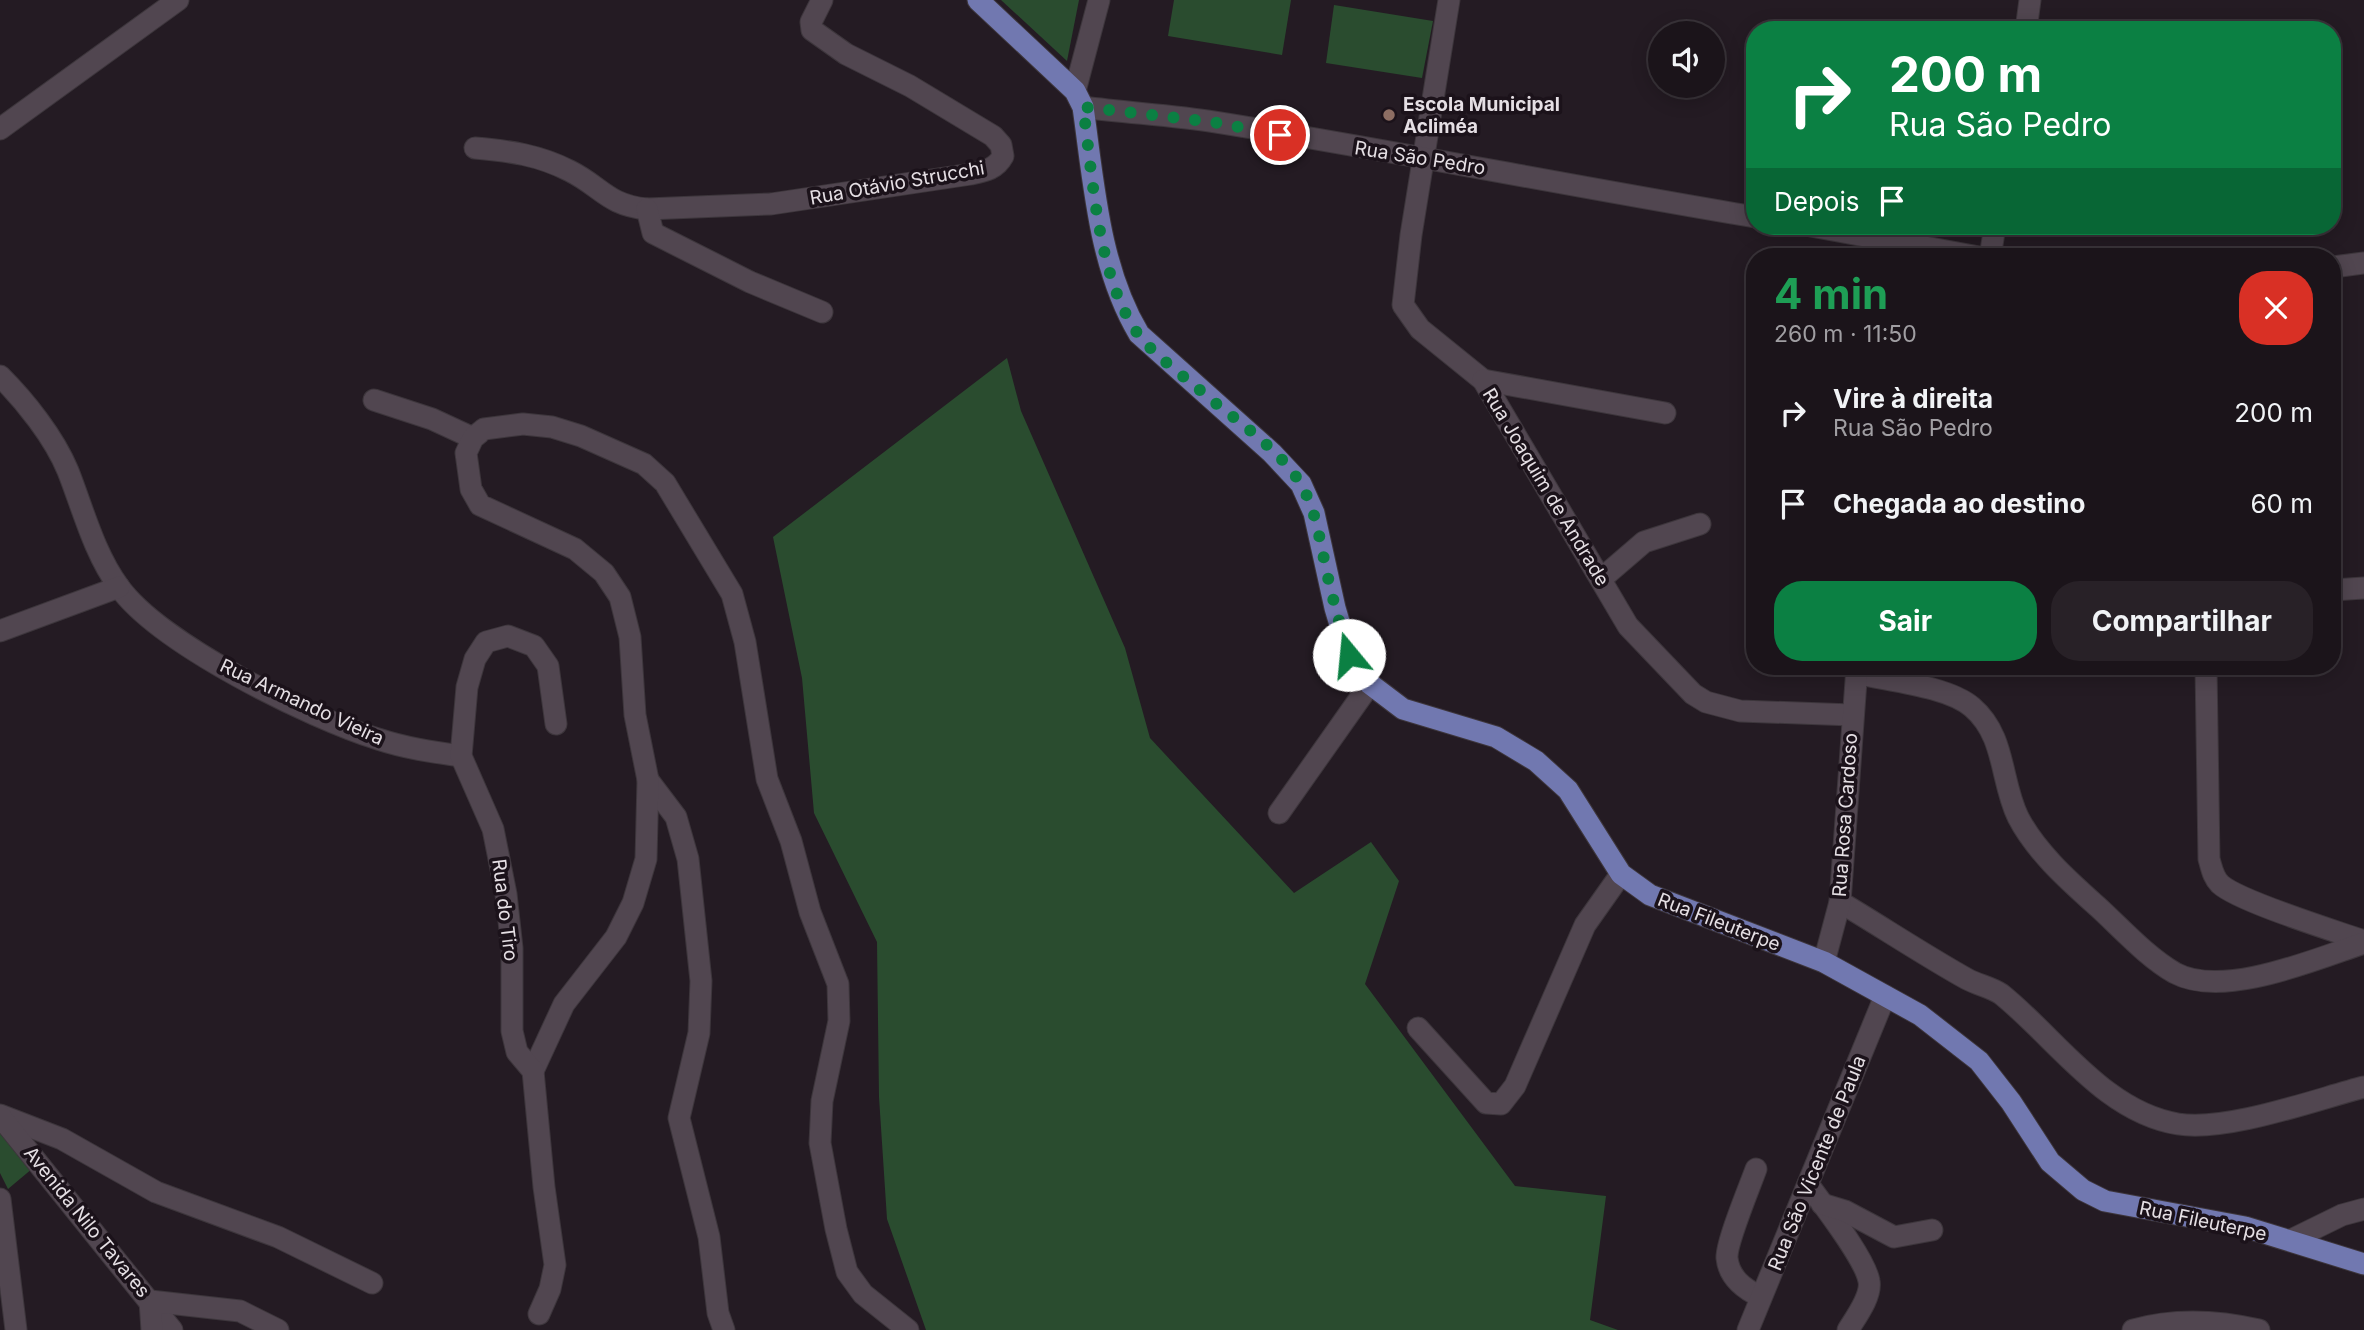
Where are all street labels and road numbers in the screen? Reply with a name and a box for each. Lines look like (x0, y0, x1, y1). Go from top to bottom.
street label: Rua São Pedro (1353, 136, 1487, 180)
street label: Rua Otávio Strucchi (808, 156, 986, 210)
street label: Rua Joaquim de Andrade (1478, 384, 1614, 590)
street label: Rua Armando Vieira (216, 654, 388, 750)
street label: Rua Rosa Cardoso (1828, 732, 1862, 898)
street label: Rua do Tiro (487, 858, 523, 962)
street label: Rua Fileuterpe (1654, 888, 1784, 956)
street label: Rua São Vicente de Paula (1763, 1052, 1871, 1274)
street label: Avenida Nilo Tavares (19, 1142, 155, 1302)
street label: Rua Fileuterpe (2137, 1196, 2269, 1246)

